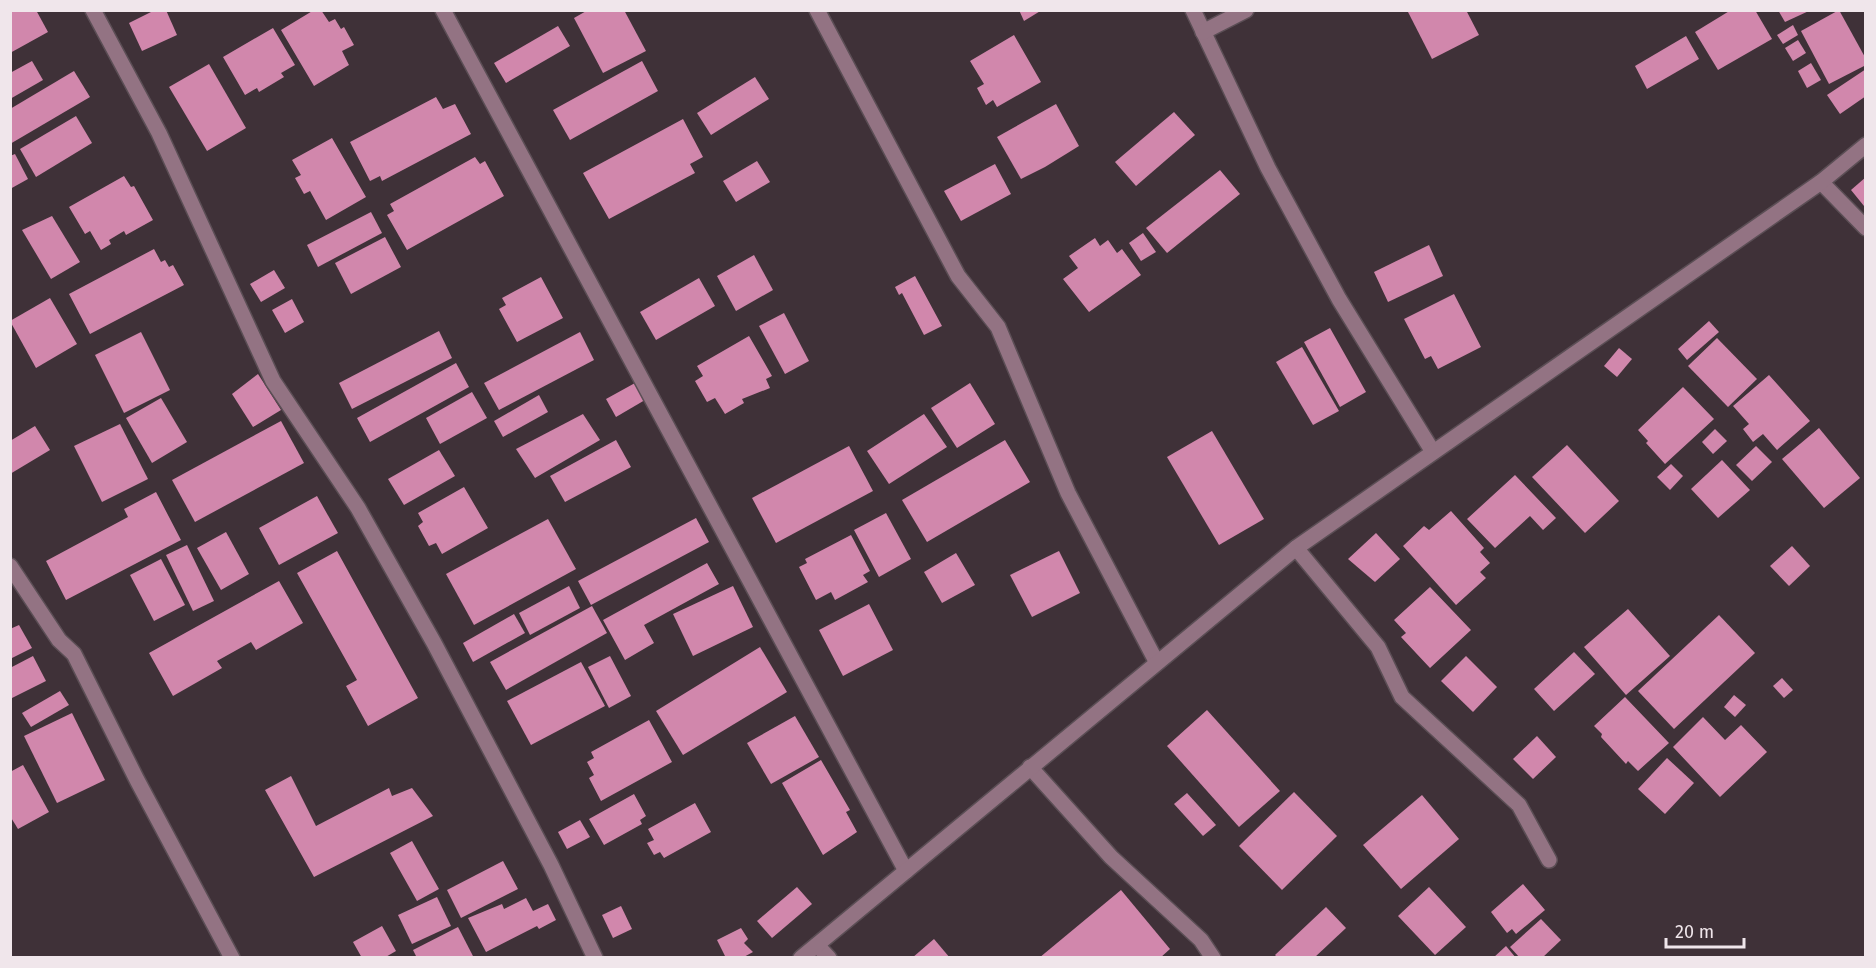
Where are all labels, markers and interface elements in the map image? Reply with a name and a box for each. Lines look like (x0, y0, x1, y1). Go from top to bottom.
scale bar (1666, 911, 1744, 949)
text: 20 m (1675, 921, 1714, 943)

